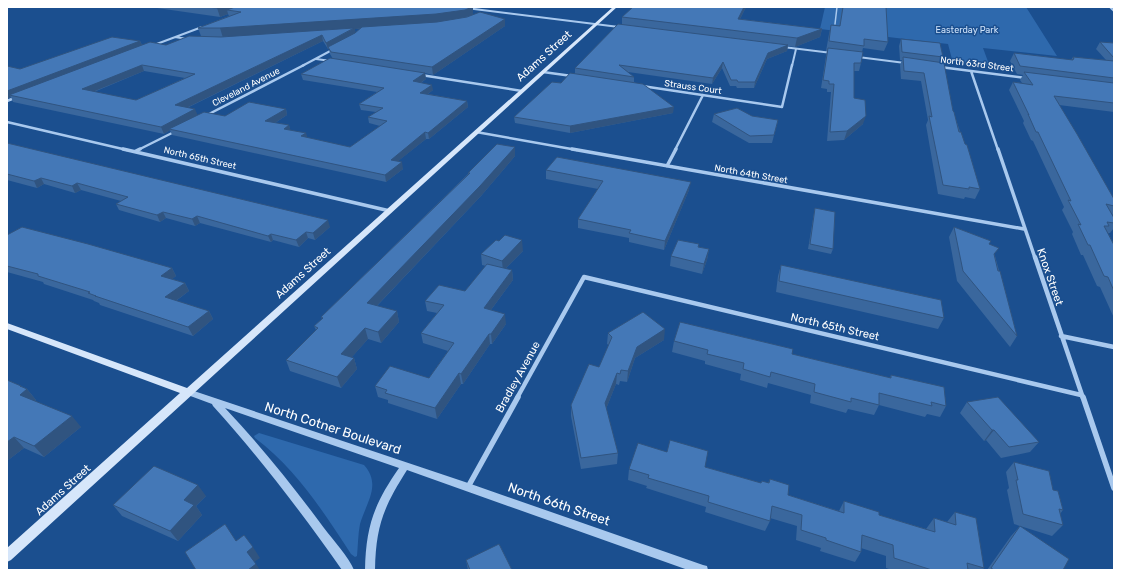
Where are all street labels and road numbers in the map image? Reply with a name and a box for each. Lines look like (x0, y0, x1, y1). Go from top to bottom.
street label: Adams Street (514, 27, 575, 84)
street label: North 63rd Street (940, 55, 1015, 74)
street label: Cleveland Avenue (211, 66, 281, 108)
street label: Strauss Court (664, 78, 723, 96)
street label: North 65th Street (163, 145, 238, 171)
street label: North 64th Street (714, 163, 789, 185)
street label: Adams Street (273, 244, 334, 301)
street label: Knox Street (1034, 247, 1066, 308)
street label: North 65th Street (789, 310, 881, 344)
street label: Bradley Avenue (493, 339, 543, 415)
street label: North Cotner Boulevard (263, 399, 403, 457)
street label: Adams Street (33, 461, 94, 518)
street label: North 66th Street (506, 479, 612, 529)

